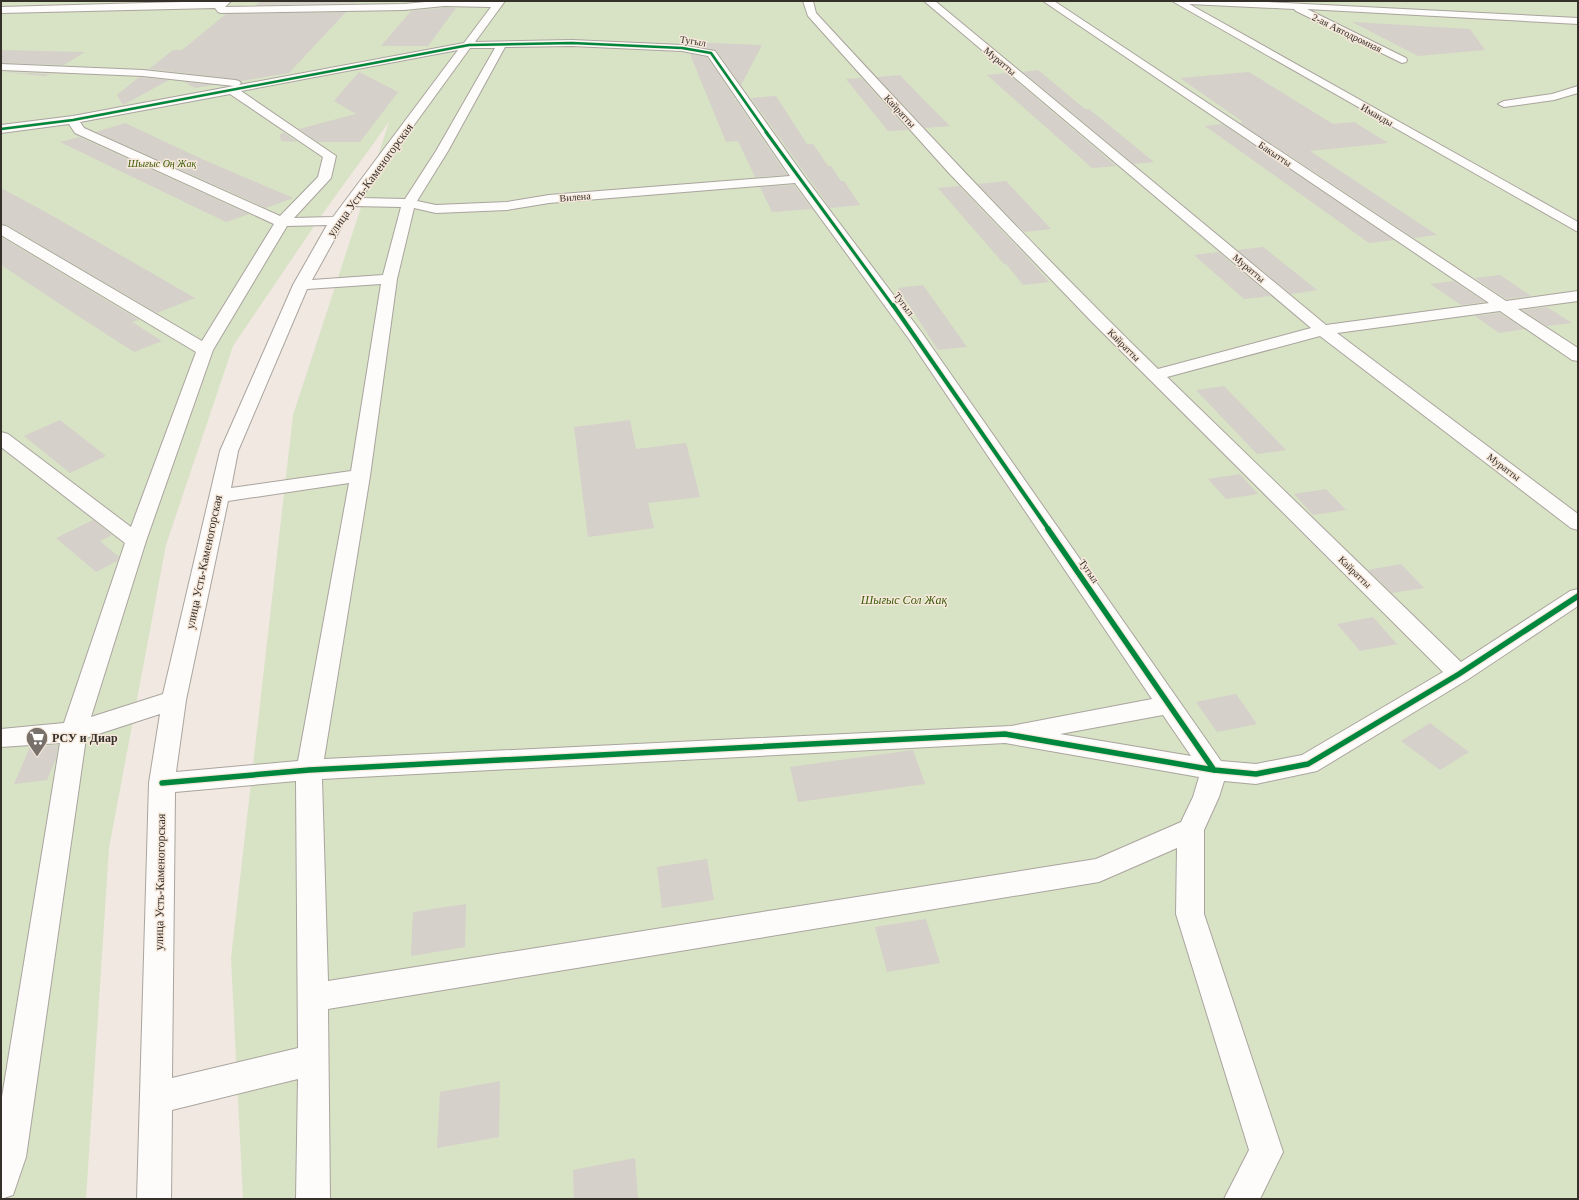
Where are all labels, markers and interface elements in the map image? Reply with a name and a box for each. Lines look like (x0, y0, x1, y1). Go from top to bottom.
street label: 2-ая Автодромная (1310, 11, 1384, 55)
street label: Тугыл (679, 34, 707, 49)
street label: Муратты (982, 44, 1018, 78)
street label: Кайратты (882, 92, 918, 130)
street label: Иманды (1359, 101, 1395, 129)
street label: улица Усть-Каменогорская (324, 120, 416, 239)
street label: Бакытты (1256, 139, 1294, 169)
park label: Шығыс Оң Жақ (127, 158, 196, 169)
street label: Вилена (559, 190, 592, 204)
street label: Муратты (1231, 251, 1267, 285)
street label: Тугыл (892, 290, 916, 318)
street label: Кайратты (1106, 327, 1143, 364)
street label: Муратты (1485, 451, 1523, 483)
street label: улица Усть-Каменогорская (183, 493, 225, 630)
street label: Кайратты (1336, 554, 1374, 590)
street label: Тугыл (1077, 557, 1101, 585)
park label: Шығыс Сол Жақ (860, 593, 948, 607)
supermarket icon: РСУ и Диар (24, 725, 50, 758)
place label: РСУ и Диар (52, 731, 118, 745)
street label: улица Усть-Каменогорская (152, 813, 168, 950)

